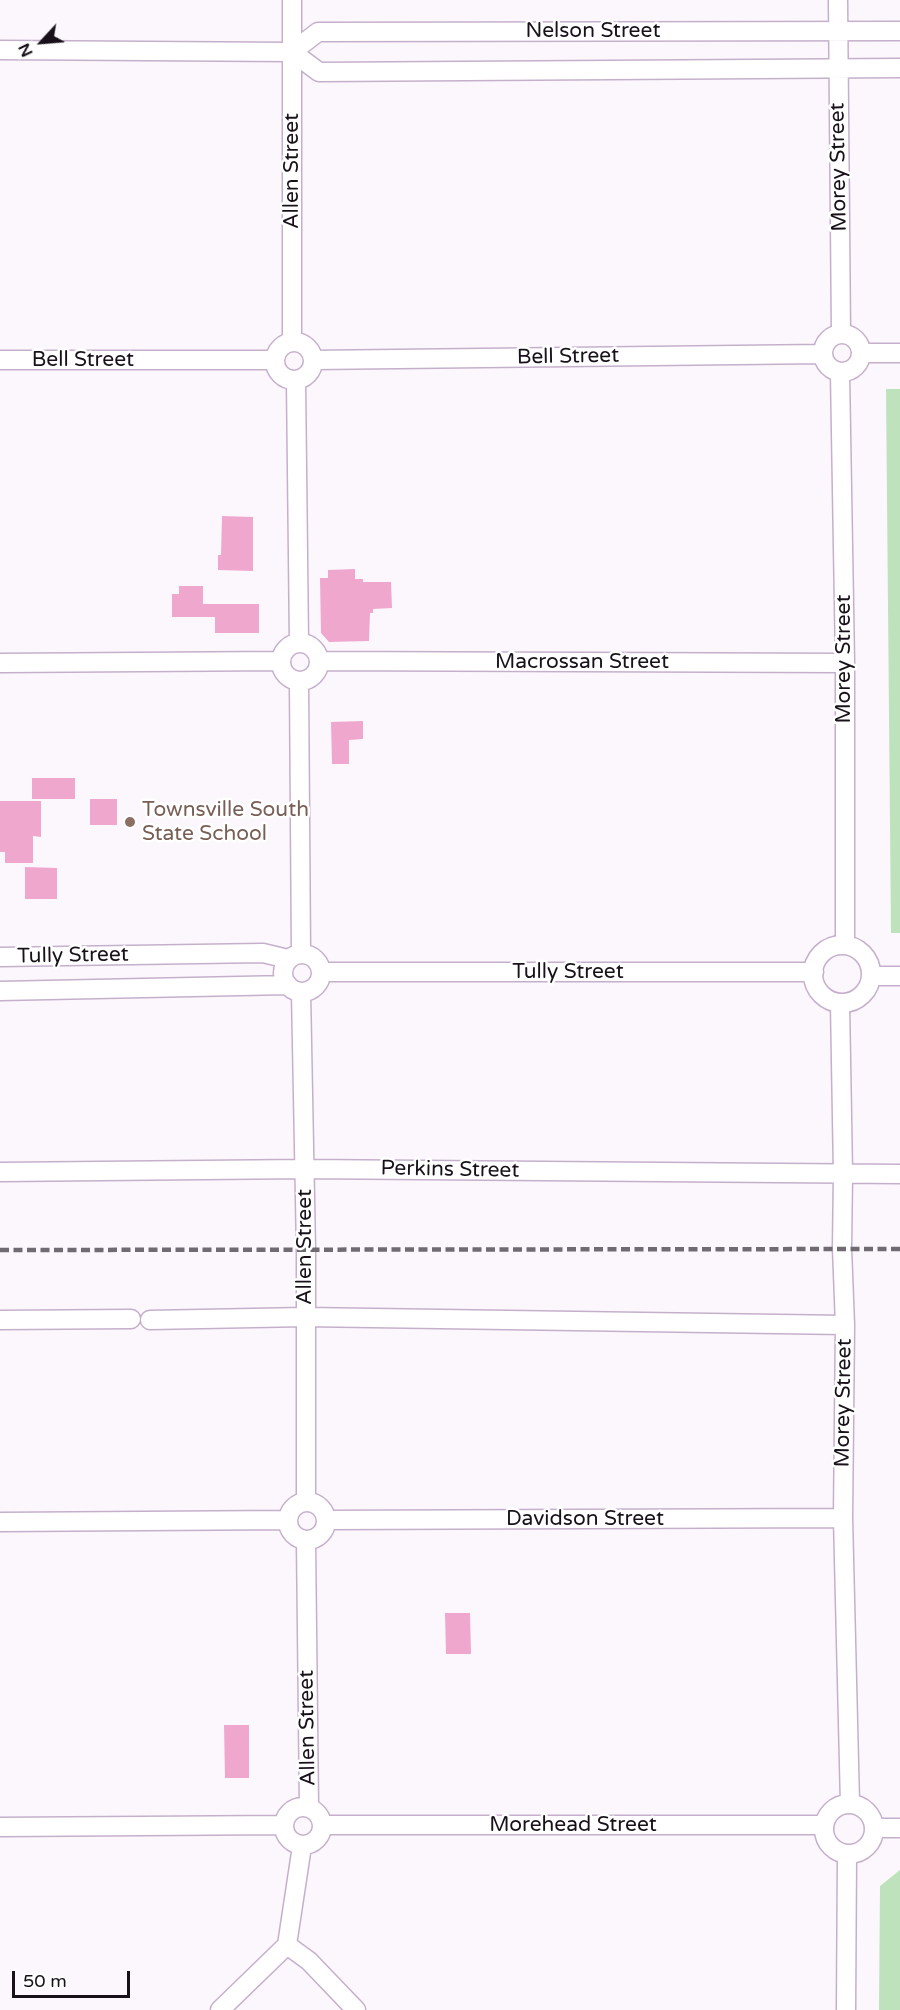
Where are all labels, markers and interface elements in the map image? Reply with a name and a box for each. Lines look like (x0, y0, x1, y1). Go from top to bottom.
north arrow (12, 12, 72, 72)
street label: Nelson Street (526, 18, 660, 44)
text: N (14, 40, 38, 60)
street label: Morey Street (825, 102, 853, 232)
street label: Allen Street (279, 113, 305, 229)
street label: Bell Street (517, 344, 619, 370)
street label: Bell Street (32, 347, 134, 373)
street label: Morey Street (831, 594, 857, 724)
street label: Macrossan Street (495, 649, 669, 675)
place label: Townsville South State School (142, 797, 309, 847)
marker: Townsville South State School (123, 815, 137, 829)
street label: Tully Street (17, 942, 129, 970)
street label: Tully Street (512, 959, 624, 985)
street label: Perkins Street (380, 1156, 520, 1184)
street label: Allen Street (292, 1189, 318, 1305)
street label: Morey Street (830, 1338, 858, 1468)
street label: Davidson Street (506, 1506, 664, 1532)
street label: Allen Street (294, 1670, 322, 1786)
street label: Morehead Street (489, 1812, 657, 1838)
scale bar (15, 1959, 134, 1997)
text: 50 m (23, 1970, 67, 1992)

